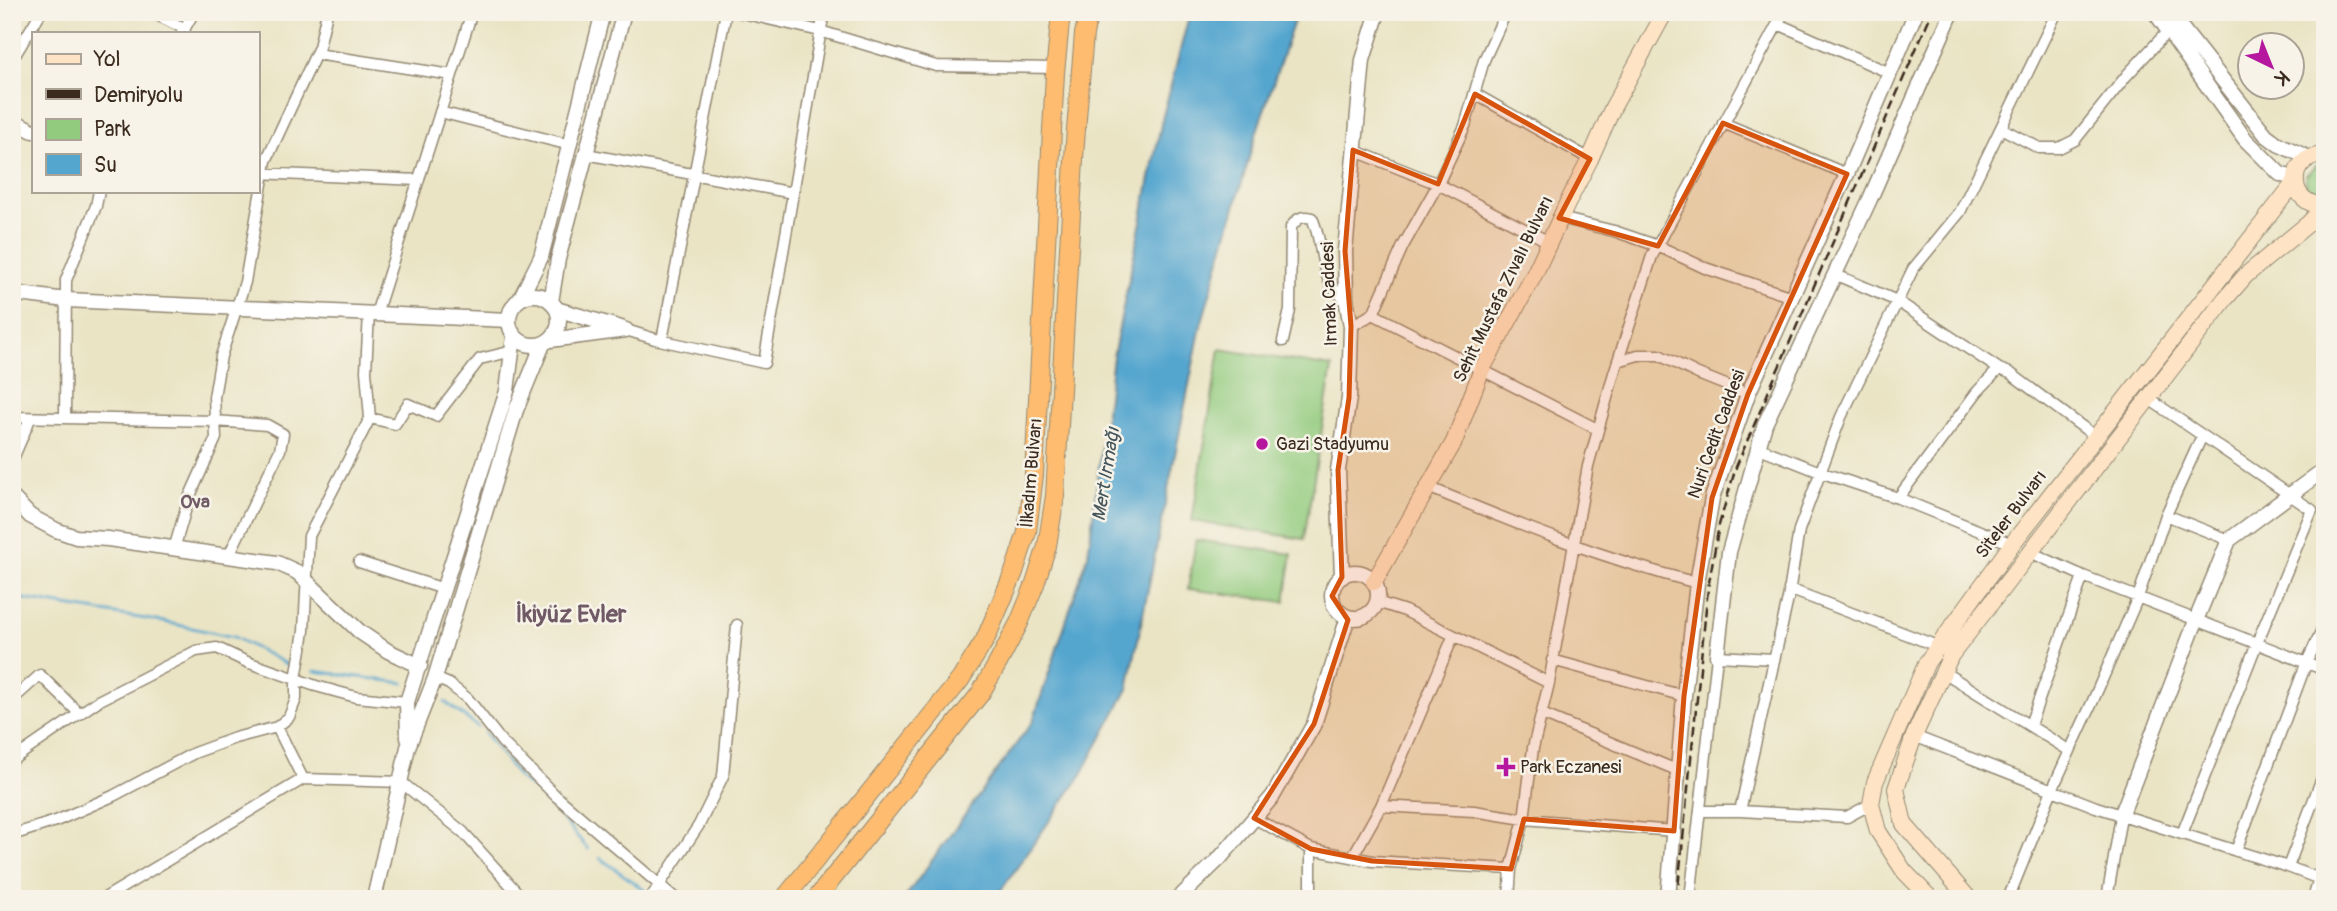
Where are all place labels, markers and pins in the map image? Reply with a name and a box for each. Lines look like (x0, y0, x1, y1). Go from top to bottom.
place label: Gazi Stadyumu (1276, 433, 1389, 456)
marker: Gazi Stadyumu (1254, 436, 1270, 452)
place label: Park Eczanesi (1520, 756, 1621, 779)
marker: Park Eczanesi (1498, 759, 1514, 775)

